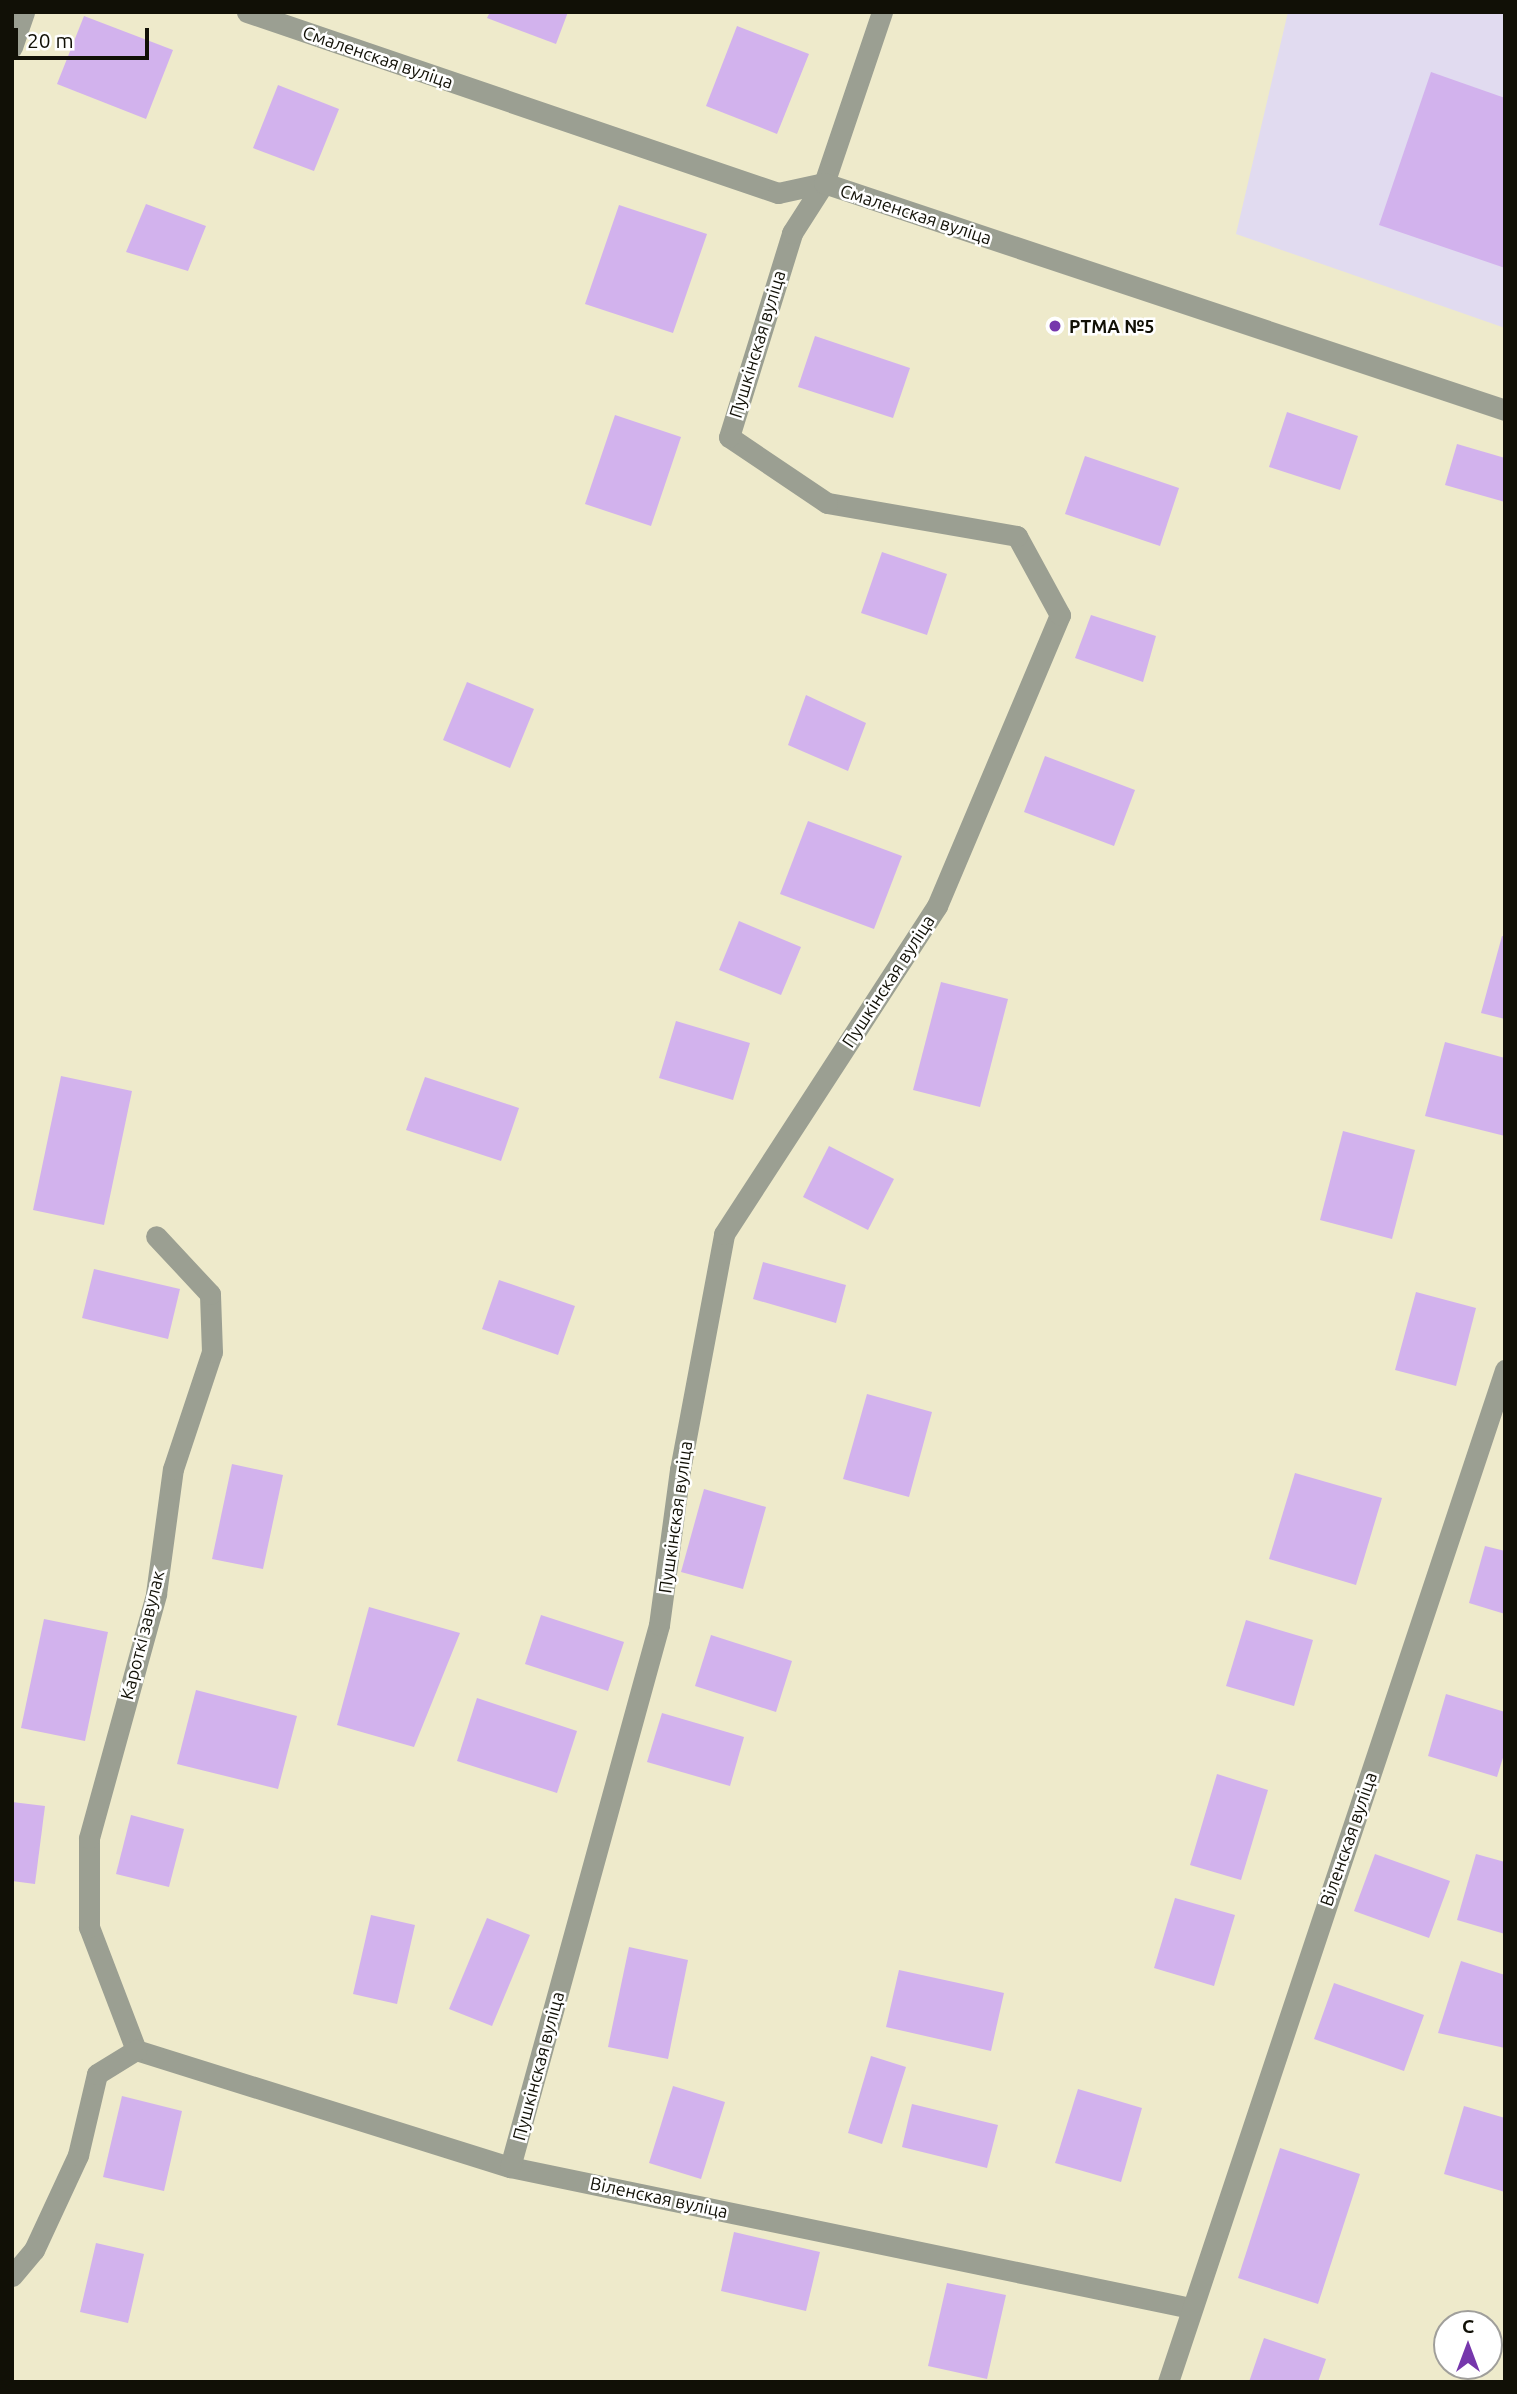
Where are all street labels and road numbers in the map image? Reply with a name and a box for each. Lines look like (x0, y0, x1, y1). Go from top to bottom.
street label: Смаленская вуліца (300, 21, 456, 93)
street label: Смаленская вуліца (838, 179, 994, 249)
street label: Пушкінская вуліца (724, 267, 790, 421)
street label: Пушкінская вуліца (837, 911, 939, 1051)
street label: Пушкінская вуліца (654, 1440, 696, 1594)
street label: Кароткі завулак (116, 1568, 168, 1702)
street label: Віленская вуліца (1315, 1769, 1381, 1909)
street label: Пушкінская вуліца (508, 1989, 568, 2143)
street label: Віленская вуліца (588, 2172, 730, 2222)

